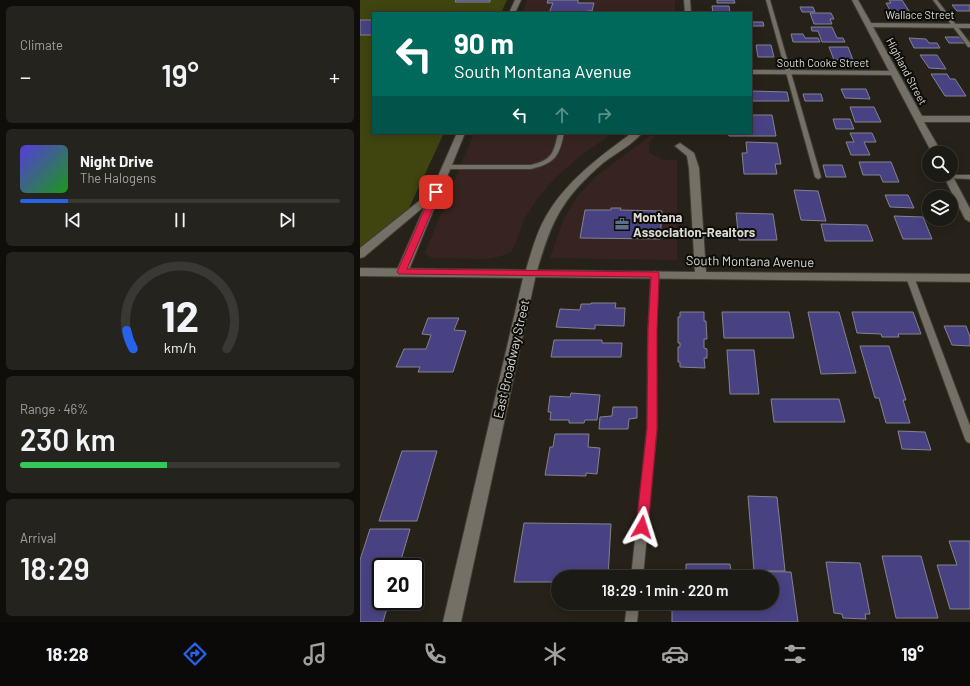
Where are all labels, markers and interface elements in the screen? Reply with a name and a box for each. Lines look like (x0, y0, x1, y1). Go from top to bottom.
street label: Wallace Street (885, 8, 955, 21)
text: 90 m (454, 26, 514, 60)
icon: left (388, 28, 440, 80)
street label: Highland Street (884, 35, 930, 107)
text: Climate (20, 37, 63, 53)
street label: South Cooke Street (777, 56, 869, 69)
text: 19° (161, 57, 199, 93)
text: South Montana Avenue (454, 60, 632, 82)
text: − (20, 63, 31, 89)
text: + (329, 63, 340, 89)
icon: left (509, 104, 531, 126)
icon: ahead (551, 104, 573, 126)
icon: right (593, 104, 615, 126)
map controls (922, 146, 958, 226)
button: search (922, 146, 958, 182)
text: Night Drive (80, 152, 153, 170)
text: The Halogens (80, 170, 156, 186)
pin (419, 175, 453, 209)
icon: arrive (425, 181, 447, 203)
button: layers (922, 190, 958, 226)
icon: previous (62, 209, 84, 231)
icon: pause (169, 209, 191, 231)
icon: next (276, 209, 298, 231)
place label: Montana Association-Realtors (633, 209, 756, 240)
office icon: Montana Association-Realtors (614, 216, 630, 232)
street label: South Montana Avenue (686, 252, 814, 270)
text: 12 (161, 290, 199, 340)
street label: East Broadway Street (490, 298, 532, 420)
text: km/h (164, 339, 196, 356)
text: Range · 46% (20, 401, 88, 417)
text: 230 km (20, 421, 116, 457)
position arrow (621, 506, 663, 548)
text: Arrival (20, 530, 56, 546)
text: 18:29 (20, 550, 90, 586)
speed limit sign: 20 (372, 558, 424, 610)
text: 18:29 · 1 min · 220 m (602, 581, 728, 599)
icon: directions (181, 640, 209, 668)
icon: music (301, 640, 329, 668)
icon: phone (421, 640, 449, 668)
icon: climate (541, 640, 569, 668)
icon: car (661, 640, 689, 668)
icon: filters (781, 640, 809, 668)
text: 18:28 (46, 643, 89, 665)
text: 19° (901, 643, 924, 665)

